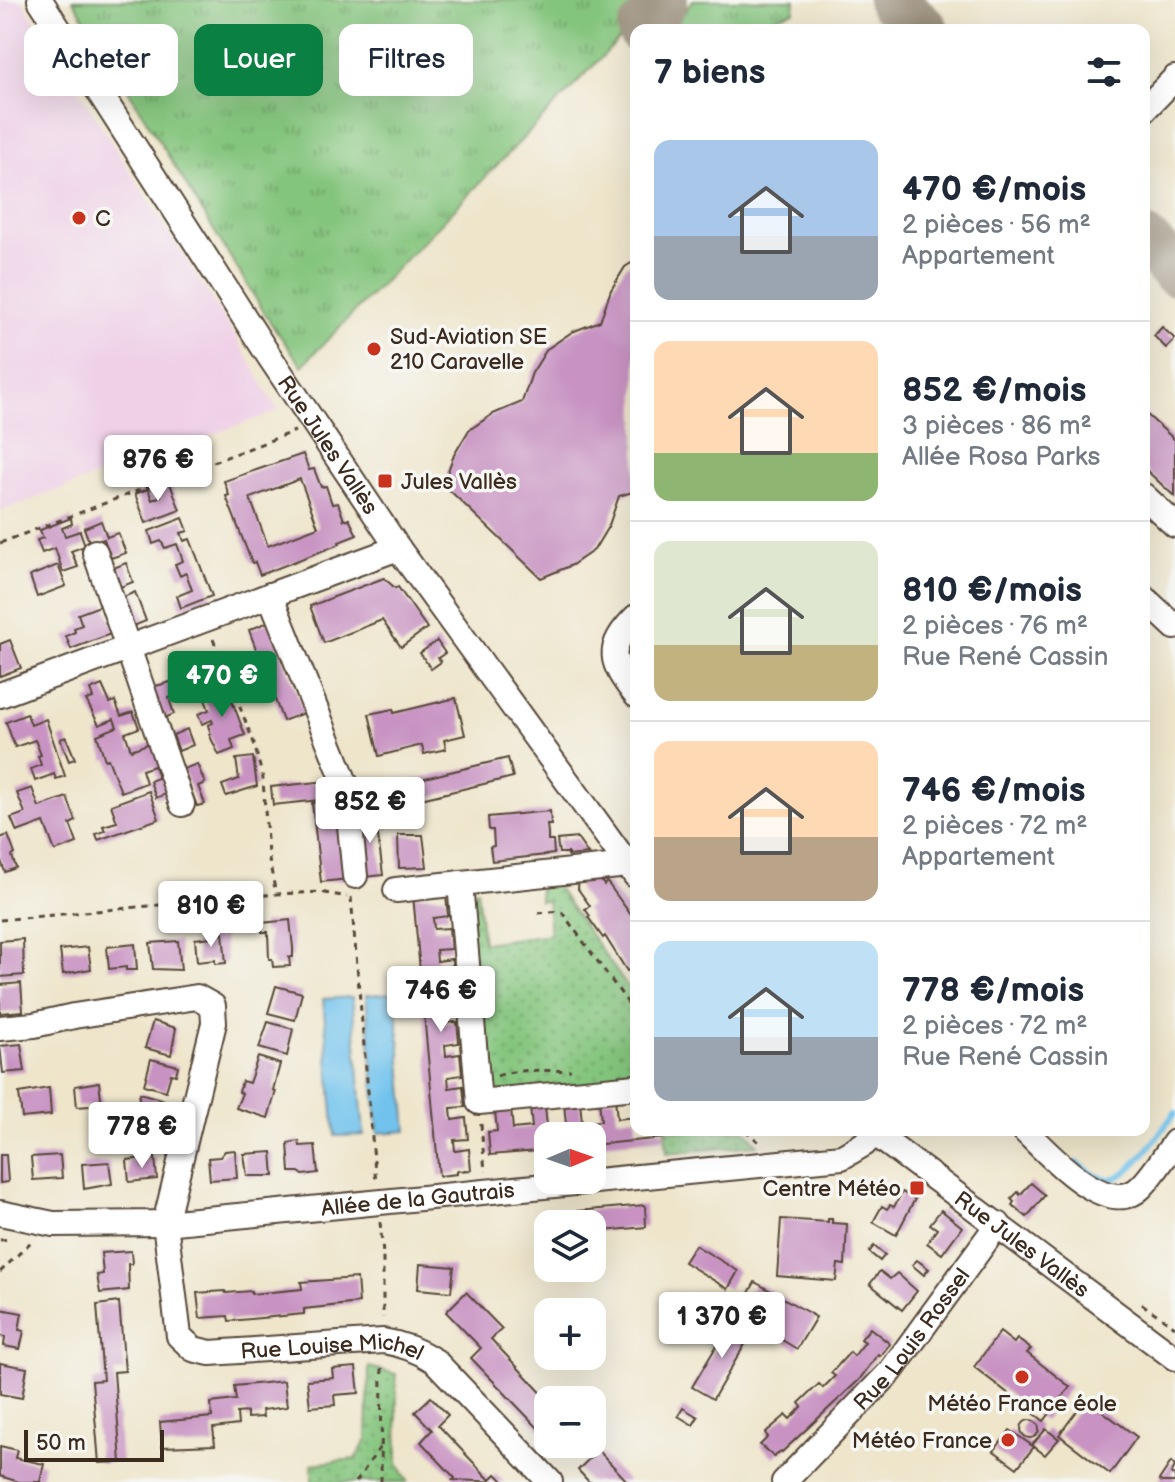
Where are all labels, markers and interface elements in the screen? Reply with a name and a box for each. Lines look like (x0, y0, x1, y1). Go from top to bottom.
chip: Acheter (24, 24, 178, 96)
chip: Louer (194, 24, 323, 96)
chip: Filtres (339, 24, 473, 96)
icon: filters (1082, 50, 1126, 94)
text: 7 biens (654, 52, 766, 93)
text: 470 €/mois (902, 169, 1086, 210)
icon: home (718, 172, 814, 268)
place label: C (95, 206, 111, 233)
marker: C (70, 209, 88, 227)
text: 2 pièces · 56 m² (902, 210, 1091, 241)
text: Appartement (902, 241, 1055, 272)
place label: Sud-Aviation SE 210 Caravelle (390, 324, 547, 376)
marker: Sud-Aviation SE 210 Caravelle (365, 340, 383, 358)
text: 852 €/mois (902, 370, 1087, 411)
street label: Rue Jules Vallès (271, 371, 384, 520)
icon: home (718, 373, 814, 469)
text: 3 pièces · 86 m² (902, 411, 1092, 442)
pin: 876 € (102, 435, 214, 503)
text: Allée Rosa Parks (902, 442, 1100, 473)
text: 876 € (122, 445, 194, 476)
place label: Jules Vallès (401, 469, 517, 496)
marker: Jules Vallès (376, 472, 394, 490)
text: 810 €/mois (902, 570, 1082, 611)
icon: home (718, 573, 814, 669)
text: 2 pièces · 76 m² (902, 611, 1088, 642)
text: Rue René Cassin (902, 642, 1108, 673)
pin: 470 € (166, 651, 278, 719)
text: 470 € (186, 661, 258, 692)
text: 746 €/mois (902, 770, 1086, 811)
icon: home (718, 773, 814, 869)
pin: 852 € (314, 777, 426, 845)
text: 852 € (334, 787, 406, 818)
text: 2 pièces · 72 m² (902, 811, 1087, 842)
text: Appartement (902, 842, 1055, 873)
pin: 810 € (155, 881, 267, 949)
text: 810 € (176, 891, 246, 922)
pin: 746 € (385, 966, 497, 1034)
text: 778 €/mois (902, 970, 1084, 1011)
icon: home (718, 973, 814, 1069)
text: 746 € (405, 976, 477, 1007)
text: 2 pièces · 72 m² (902, 1011, 1087, 1042)
text: Rue René Cassin (902, 1042, 1108, 1073)
pin: 778 € (86, 1102, 198, 1170)
text: 778 € (107, 1112, 177, 1143)
north arrow (534, 1122, 606, 1194)
map controls (534, 1122, 606, 1458)
place label: Centre Météo (763, 1176, 901, 1203)
street label: Allée de la Gautrais (320, 1177, 516, 1223)
marker: Centre Météo (908, 1179, 926, 1197)
street label: Rue Jules Vallès (948, 1186, 1094, 1304)
button: layers (534, 1210, 606, 1282)
street label: Rue Louis Rossel (848, 1263, 976, 1417)
pin: 1 370 € (648, 1292, 796, 1360)
button: + (534, 1298, 606, 1370)
text: 1 370 € (677, 1302, 767, 1333)
street label: Rue Louise Michel (240, 1329, 428, 1367)
marker: Météo France éole (1013, 1368, 1031, 1386)
button: − (534, 1386, 606, 1458)
place label: Météo France éole (927, 1391, 1117, 1418)
scale bar (24, 1426, 164, 1462)
place label: Météo France (852, 1428, 992, 1455)
text: 50 m (36, 1430, 86, 1457)
marker: Météo France (999, 1431, 1017, 1449)

